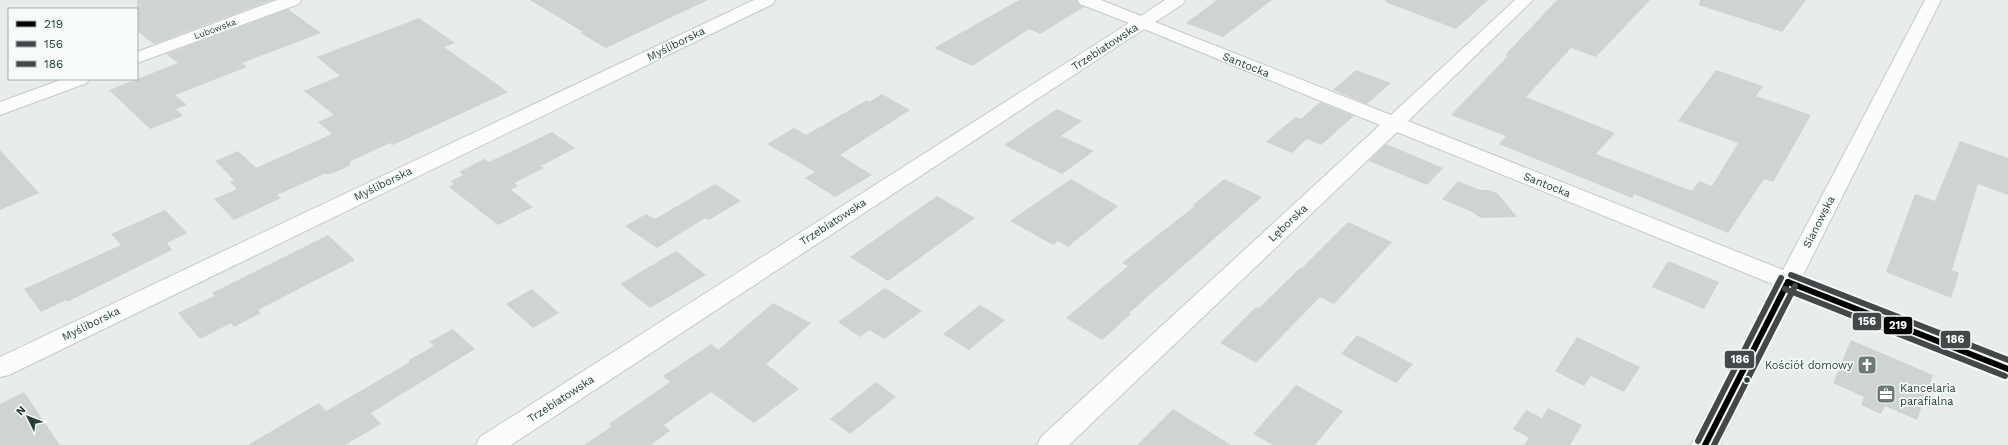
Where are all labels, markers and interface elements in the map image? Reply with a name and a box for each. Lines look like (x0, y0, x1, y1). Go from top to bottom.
legend (8, 8, 138, 80)
text: 219 (44, 17, 63, 31)
street label: Lubowska (193, 17, 237, 41)
street label: Trzebiatowska (1069, 21, 1141, 73)
street label: Myśliborska (645, 24, 707, 64)
text: 156 (44, 37, 63, 51)
street label: Santocka (1221, 50, 1271, 80)
text: 186 (44, 57, 63, 71)
street label: Myśliborska (352, 164, 414, 204)
street label: Santocka (1522, 170, 1572, 200)
street label: Sianowska (1800, 194, 1838, 250)
street label: Trzebiatowska (797, 196, 869, 248)
street label: Lęborska (1266, 202, 1310, 244)
street label: Myśliborska (60, 304, 122, 344)
line badge: 156 (1852, 312, 1882, 331)
text: 156 (1858, 315, 1876, 328)
line badge: 219 (1883, 316, 1913, 335)
text: 219 (1889, 319, 1907, 332)
line badge: 186 (1940, 330, 1971, 349)
text: 186 (1946, 333, 1964, 346)
line badge: 186 (1724, 350, 1755, 369)
text: 186 (1731, 353, 1749, 366)
church icon: Kościół domowy (1856, 354, 1878, 376)
place label: Kościół domowy (1765, 359, 1853, 372)
street label: Trzebiatowska (525, 373, 597, 425)
unlabelled marker (1742, 375, 1752, 385)
place label: Kancelaria parafialna (1900, 382, 1956, 408)
office icon: Kancelaria parafialna (1875, 383, 1897, 405)
north arrow (8, 397, 48, 437)
text: N (14, 403, 29, 418)

